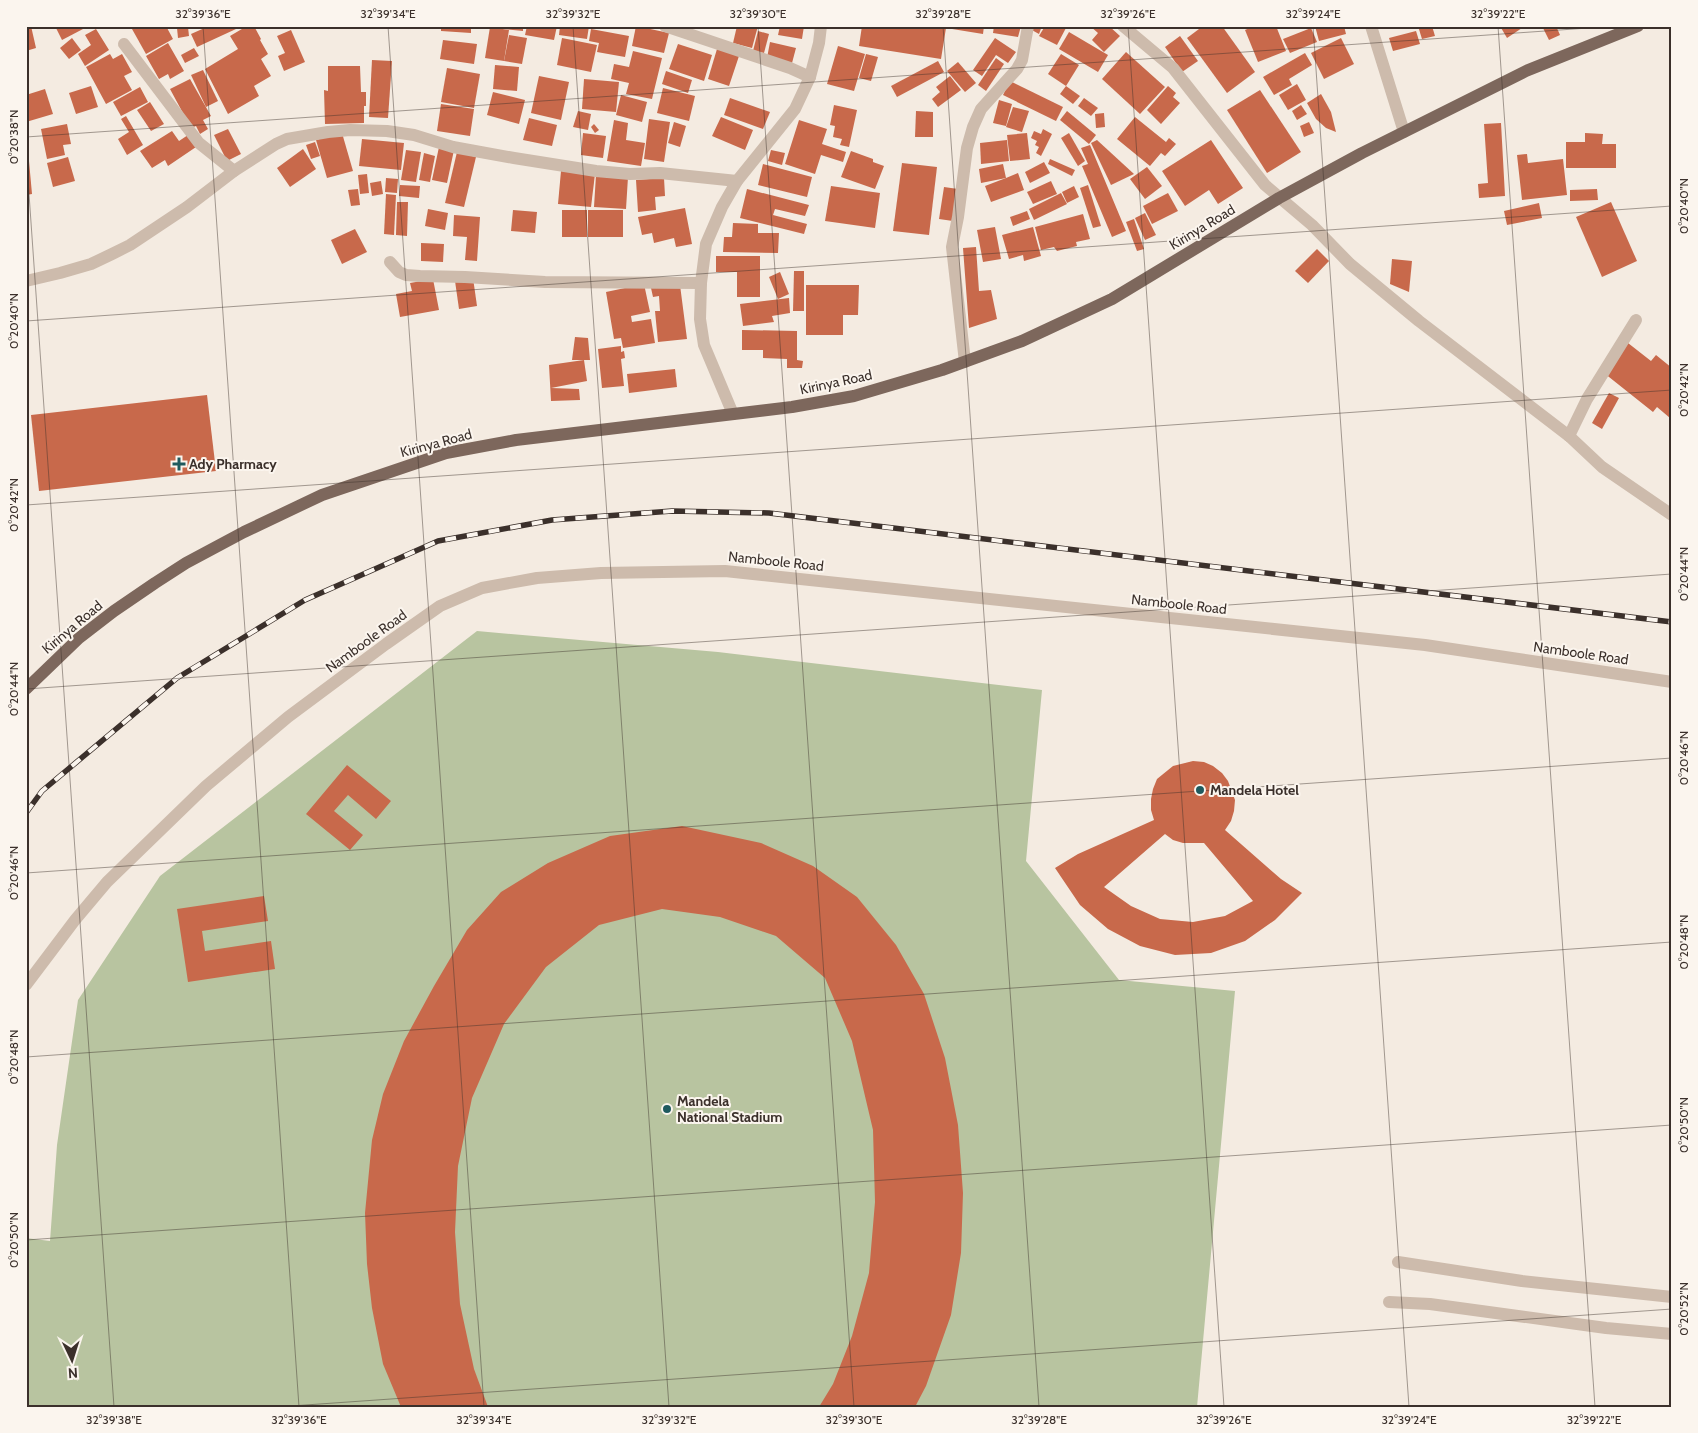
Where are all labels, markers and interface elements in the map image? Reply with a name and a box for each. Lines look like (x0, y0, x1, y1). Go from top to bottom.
text: 32°39'36"E (175, 6, 231, 21)
text: 32°39'34"E (360, 6, 416, 21)
text: 32°39'32"E (546, 6, 601, 21)
text: 32°39'30"E (729, 6, 787, 21)
text: 32°39'28"E (915, 6, 971, 21)
text: 32°39'26"E (1100, 6, 1156, 21)
text: 32°39'24"E (1285, 6, 1341, 21)
text: 32°39'22"E (1471, 6, 1526, 21)
text: 0°20'38"N (6, 110, 21, 164)
text: 0°20'40"N (1676, 178, 1691, 234)
street label: Kirinya Road (1166, 200, 1238, 254)
text: 0°20'40"N (6, 293, 21, 349)
text: 0°20'42"N (1676, 363, 1691, 417)
street label: Kirinya Road (798, 366, 874, 398)
street label: Kirinya Road (398, 425, 474, 461)
place label: Ady Pharmacy (189, 455, 277, 473)
marker: Ady Pharmacy (173, 458, 185, 470)
text: 0°20'42"N (6, 478, 21, 532)
street label: Namboole Road (727, 547, 825, 575)
text: 0°20'44"N (1676, 547, 1691, 601)
street label: Namboole Road (1130, 590, 1228, 618)
street label: Kirinya Road (38, 596, 106, 658)
street label: Namboole Road (322, 606, 410, 676)
street label: Namboole Road (1532, 637, 1630, 669)
text: 0°20'44"N (6, 662, 21, 716)
text: 0°20'46"N (1676, 731, 1691, 785)
place label: Mandela Hotel (1210, 781, 1299, 799)
marker: Mandela Hotel (1194, 784, 1206, 796)
text: 0°20'46"N (6, 846, 21, 900)
text: 0°20'48"N (1676, 915, 1691, 969)
text: 0°20'48"N (6, 1030, 21, 1084)
place label: Mandela National Stadium (677, 1092, 782, 1126)
text: 0°20'50"N (1676, 1097, 1691, 1153)
marker: Mandela National Stadium (661, 1103, 673, 1115)
text: 0°20'50"N (6, 1212, 21, 1268)
text: 0°20'52"N (1676, 1282, 1691, 1336)
north arrow (48, 1336, 98, 1386)
text: N (67, 1364, 78, 1382)
text: 32°39'38"E (86, 1412, 142, 1427)
text: 32°39'36"E (271, 1412, 327, 1427)
text: 32°39'34"E (456, 1412, 512, 1427)
text: 32°39'32"E (642, 1412, 697, 1427)
text: 32°39'30"E (825, 1412, 883, 1427)
text: 32°39'28"E (1011, 1412, 1067, 1427)
text: 32°39'26"E (1196, 1412, 1252, 1427)
text: 32°39'24"E (1381, 1412, 1437, 1427)
text: 32°39'22"E (1567, 1412, 1622, 1427)

